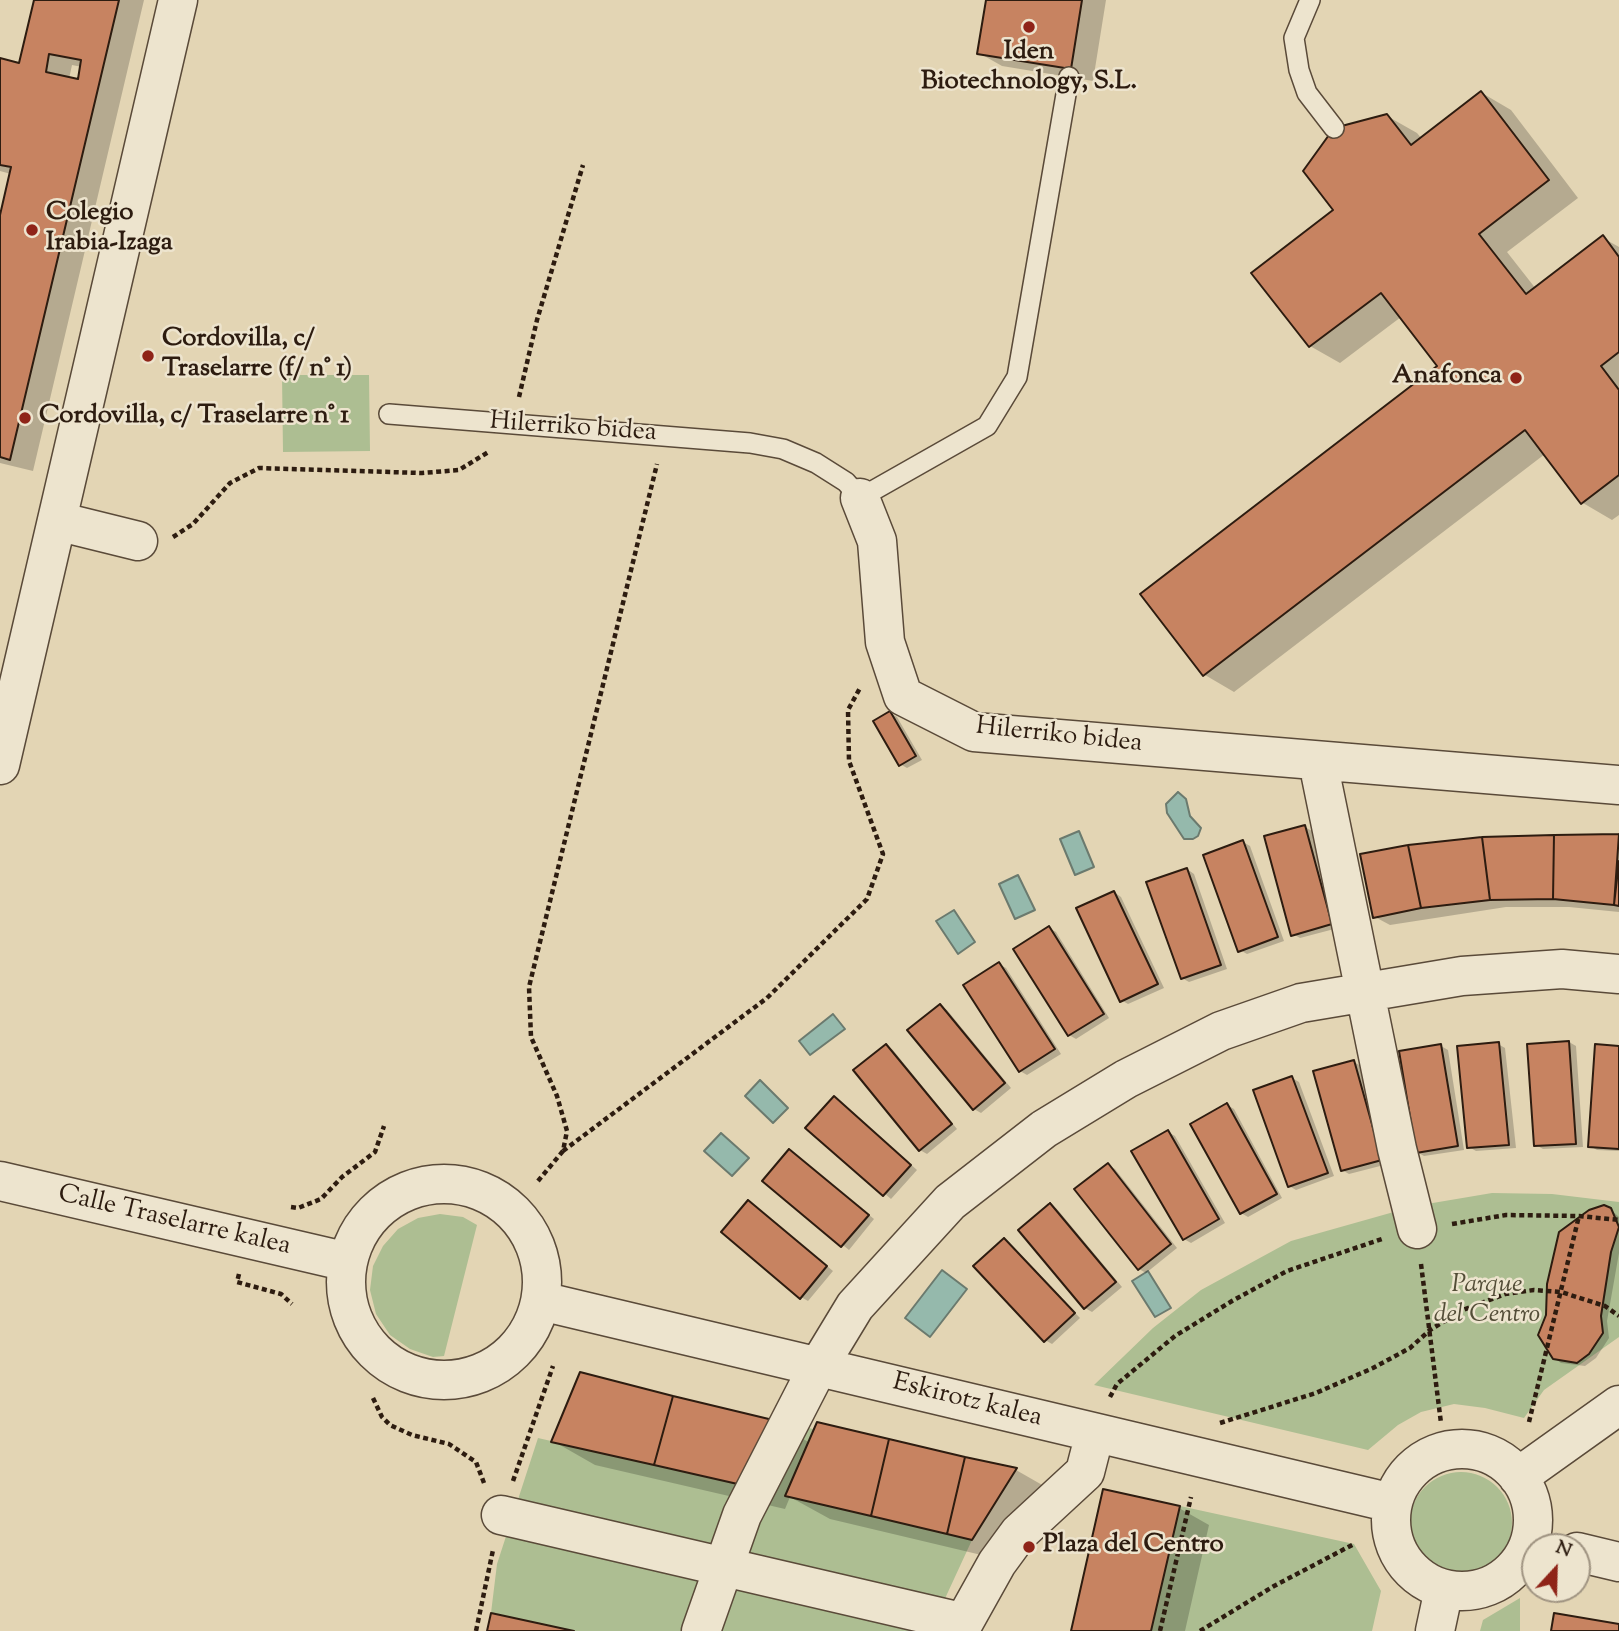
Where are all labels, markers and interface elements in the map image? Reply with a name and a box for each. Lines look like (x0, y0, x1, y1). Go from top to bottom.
marker: Iden Biotechnology, S.L. (1021, 19, 1037, 35)
place label: Iden Biotechnology, S.L. (921, 38, 1137, 100)
place label: Colegio Irabia-Izaga (46, 199, 173, 260)
marker: Colegio Irabia-Izaga (24, 222, 40, 238)
place label: Cordovilla, c/ Traselarre (f/ n° 1) (162, 325, 352, 386)
marker: Cordovilla, c/ Traselarre (f/ n° 1) (140, 348, 156, 364)
place label: Anafonca (1392, 362, 1502, 394)
marker: Anafonca (1508, 370, 1524, 386)
place label: Cordovilla, c/ Traselarre n° 1 (39, 402, 349, 434)
street label: Hilerriko bidea (488, 408, 658, 450)
marker: Cordovilla, c/ Traselarre n° 1 (17, 410, 33, 426)
street label: Hilerriko bidea (974, 713, 1144, 761)
street label: Calle Traselarre kalea (55, 1180, 293, 1264)
park label: Parque del Centro (1434, 1271, 1540, 1332)
street label: Eskirotz kalea (889, 1368, 1045, 1436)
place label: Plaza del Centro (1043, 1531, 1224, 1563)
north arrow (1521, 1533, 1591, 1603)
text: N (1551, 1535, 1575, 1565)
marker: Plaza del Centro (1021, 1539, 1037, 1555)

